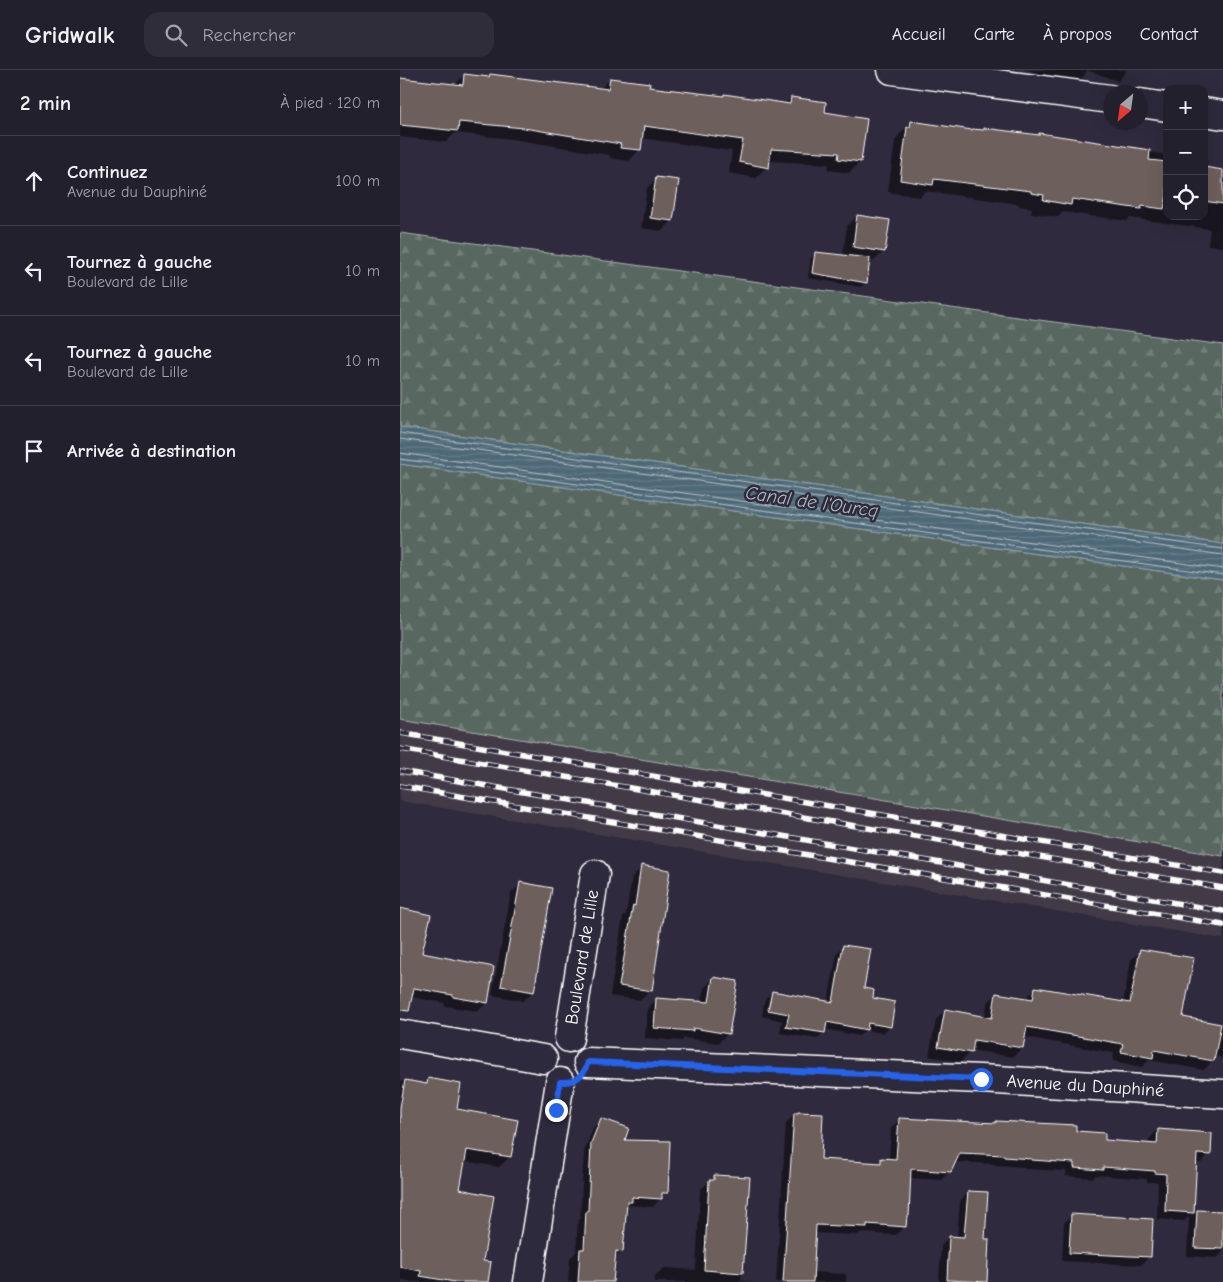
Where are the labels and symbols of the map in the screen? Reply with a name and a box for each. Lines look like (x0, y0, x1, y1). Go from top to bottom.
north arrow (1103, 85, 1148, 130)
water label: Canal de l'Ourcq (744, 482, 880, 522)
street label: Boulevard de Lille (561, 888, 603, 1026)
route start (970, 1068, 993, 1091)
street label: Avenue du Dauphiné (1006, 1071, 1165, 1101)
route end (545, 1099, 568, 1122)

